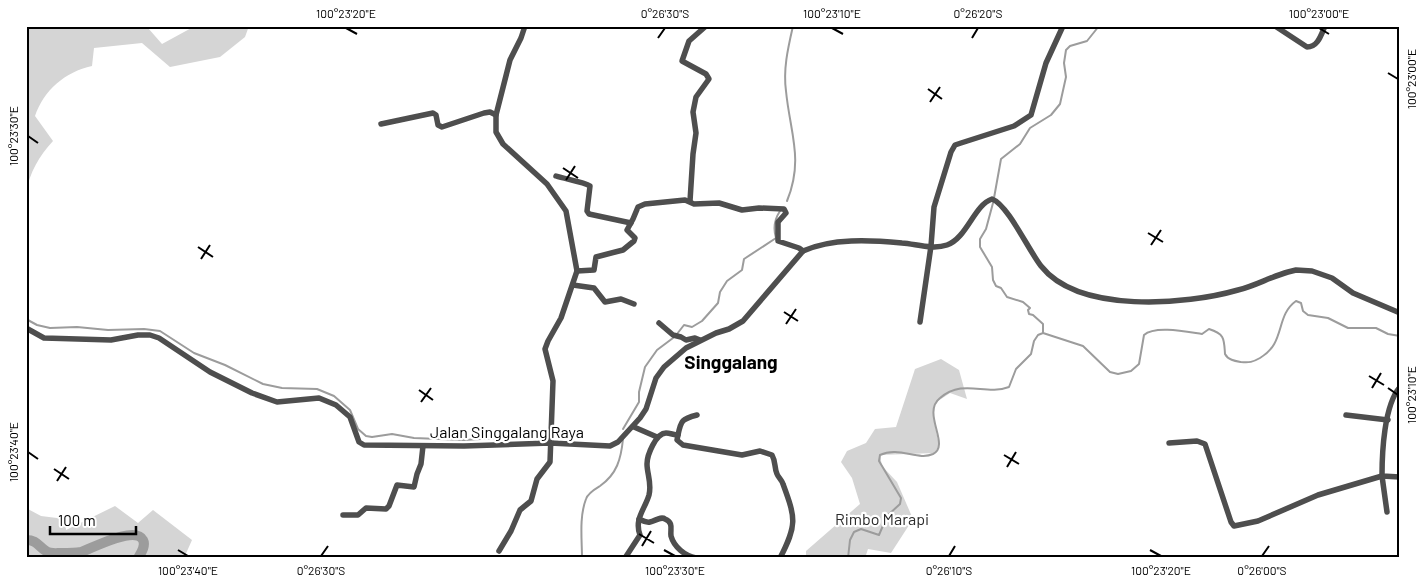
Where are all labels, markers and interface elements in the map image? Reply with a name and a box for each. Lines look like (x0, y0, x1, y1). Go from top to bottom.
text: 100°23'20"E (316, 6, 376, 20)
text: 0°26'30"S (641, 6, 689, 20)
text: 100°23'10"E (803, 6, 861, 20)
text: 0°26'20"S (954, 6, 1002, 20)
text: 100°23'00"E (1289, 6, 1349, 20)
text: 100°23'00"E (1404, 49, 1418, 109)
text: 100°23'30"E (6, 106, 20, 166)
district label: Singgalang (684, 350, 778, 373)
text: 100°23'10"E (1404, 366, 1418, 424)
text: 100°23'40"E (6, 422, 20, 482)
street label: Jalan Singgalang Raya (430, 422, 584, 441)
scale bar (50, 504, 136, 536)
park label: Rimbo Marapi (835, 509, 929, 528)
text: 100 m (58, 511, 96, 529)
text: 100°23'40"E (158, 563, 218, 577)
text: 0°26'30"S (297, 563, 345, 577)
text: 100°23'30"E (645, 563, 705, 577)
text: 0°26'10"S (926, 563, 972, 577)
text: 100°23'20"E (1131, 563, 1191, 577)
text: 0°26'00"S (1237, 563, 1287, 577)

